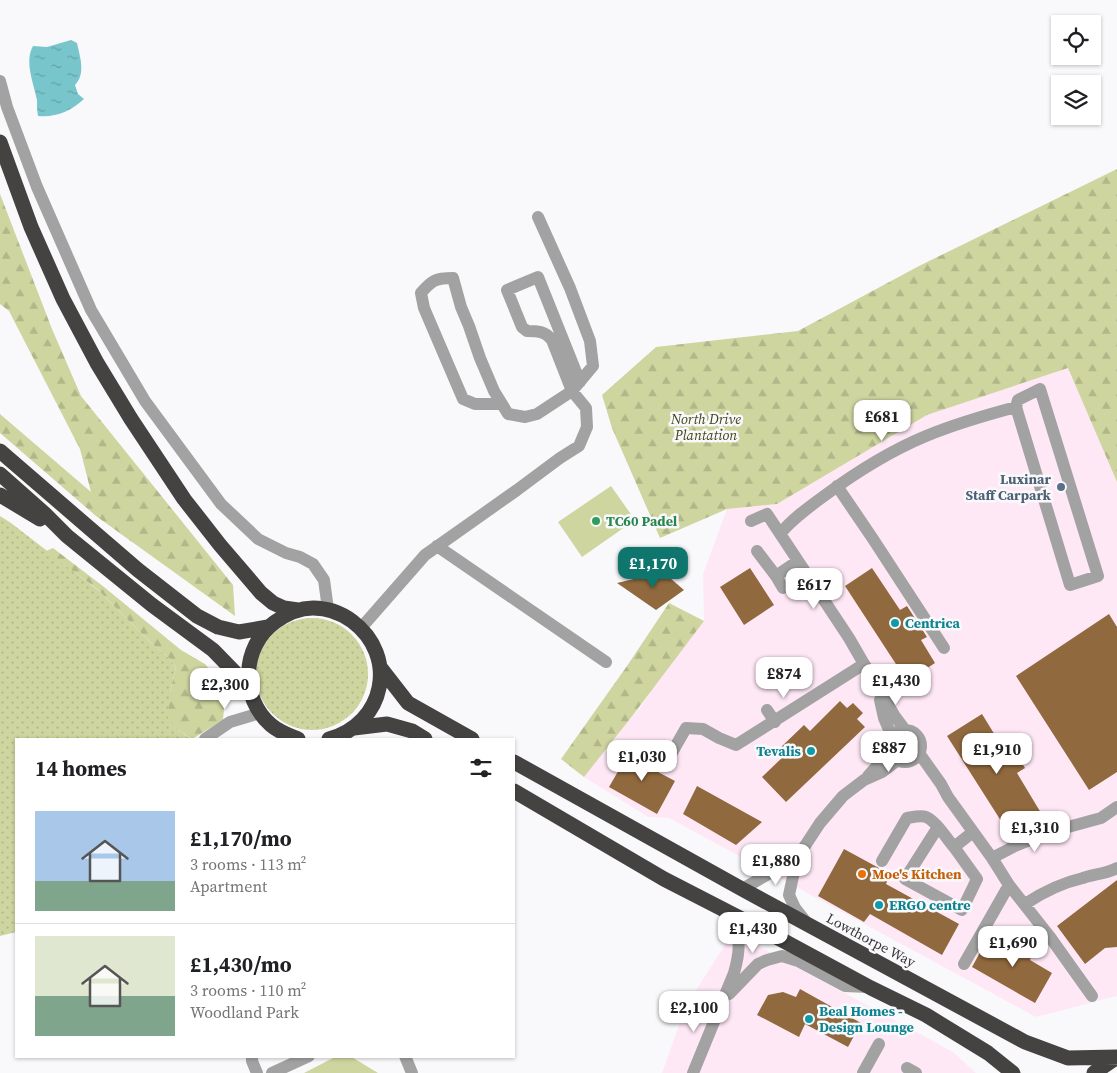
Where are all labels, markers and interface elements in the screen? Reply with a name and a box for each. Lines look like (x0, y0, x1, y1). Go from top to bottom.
map controls (1051, 15, 1101, 125)
button: locate (1051, 15, 1101, 65)
button: layers (1051, 75, 1101, 125)
pin: £681 (852, 400, 912, 442)
text: £681 (865, 405, 899, 427)
park label: North Drive Plantation (670, 409, 741, 445)
place label: Luxinar Staff Carpark (966, 469, 1052, 505)
marker: Luxinar Staff Carpark (1055, 481, 1067, 493)
place label: TC60 Padel (606, 511, 678, 531)
marker: TC60 Padel (590, 515, 602, 527)
pin: £1,170 (612, 546, 694, 589)
text: £1,170 (629, 552, 677, 574)
pin: £617 (784, 568, 844, 610)
text: £617 (797, 573, 831, 595)
place label: Centrica (905, 613, 961, 633)
marker: Centrica (889, 617, 901, 629)
pin: £874 (754, 656, 814, 699)
text: £874 (767, 662, 801, 684)
pin: £1,430 (855, 664, 937, 706)
pin: £2,300 (184, 668, 266, 710)
text: £1,430 (872, 669, 920, 691)
text: £2,300 (201, 673, 249, 695)
pin: £887 (859, 730, 919, 773)
pin: £1,910 (956, 732, 1038, 775)
text: £887 (872, 736, 906, 758)
text: £1,910 (973, 738, 1021, 760)
pin: £1,030 (601, 740, 683, 782)
place label: Tevalis (756, 741, 802, 761)
text: £1,030 (618, 745, 666, 767)
marker: Tevalis (805, 745, 817, 757)
text: 14 homes (35, 754, 127, 783)
icon: filters (467, 754, 495, 782)
pin: £1,310 (994, 810, 1076, 853)
text: £1,310 (1011, 816, 1059, 838)
text: £1,170/mo (190, 824, 292, 853)
icon: home (75, 831, 135, 891)
pin: £1,880 (735, 844, 817, 886)
text: £1,880 (752, 849, 800, 871)
text: 3 rooms · 113 m² (190, 853, 306, 875)
place label: Moe's Kitchen (872, 864, 962, 884)
marker: Moe's Kitchen (856, 868, 868, 880)
text: Apartment (190, 875, 267, 897)
place label: ERGO centre (889, 895, 971, 915)
marker: ERGO centre (873, 899, 885, 911)
street label: Lowthorpe Way (823, 908, 920, 972)
pin: £1,430 (712, 912, 794, 954)
text: £1,430 (729, 917, 777, 939)
pin: £1,690 (972, 926, 1054, 968)
text: £1,690 (989, 931, 1037, 953)
text: £1,430/mo (190, 950, 292, 979)
icon: home (75, 956, 135, 1016)
text: 3 rooms · 110 m² (190, 979, 306, 1001)
pin: £2,100 (653, 990, 735, 1033)
text: £2,100 (670, 996, 718, 1018)
text: Woodland Park (190, 1001, 299, 1023)
place label: Beal Homes - Design Lounge (819, 1001, 914, 1037)
marker: Beal Homes - Design Lounge (803, 1013, 815, 1025)

